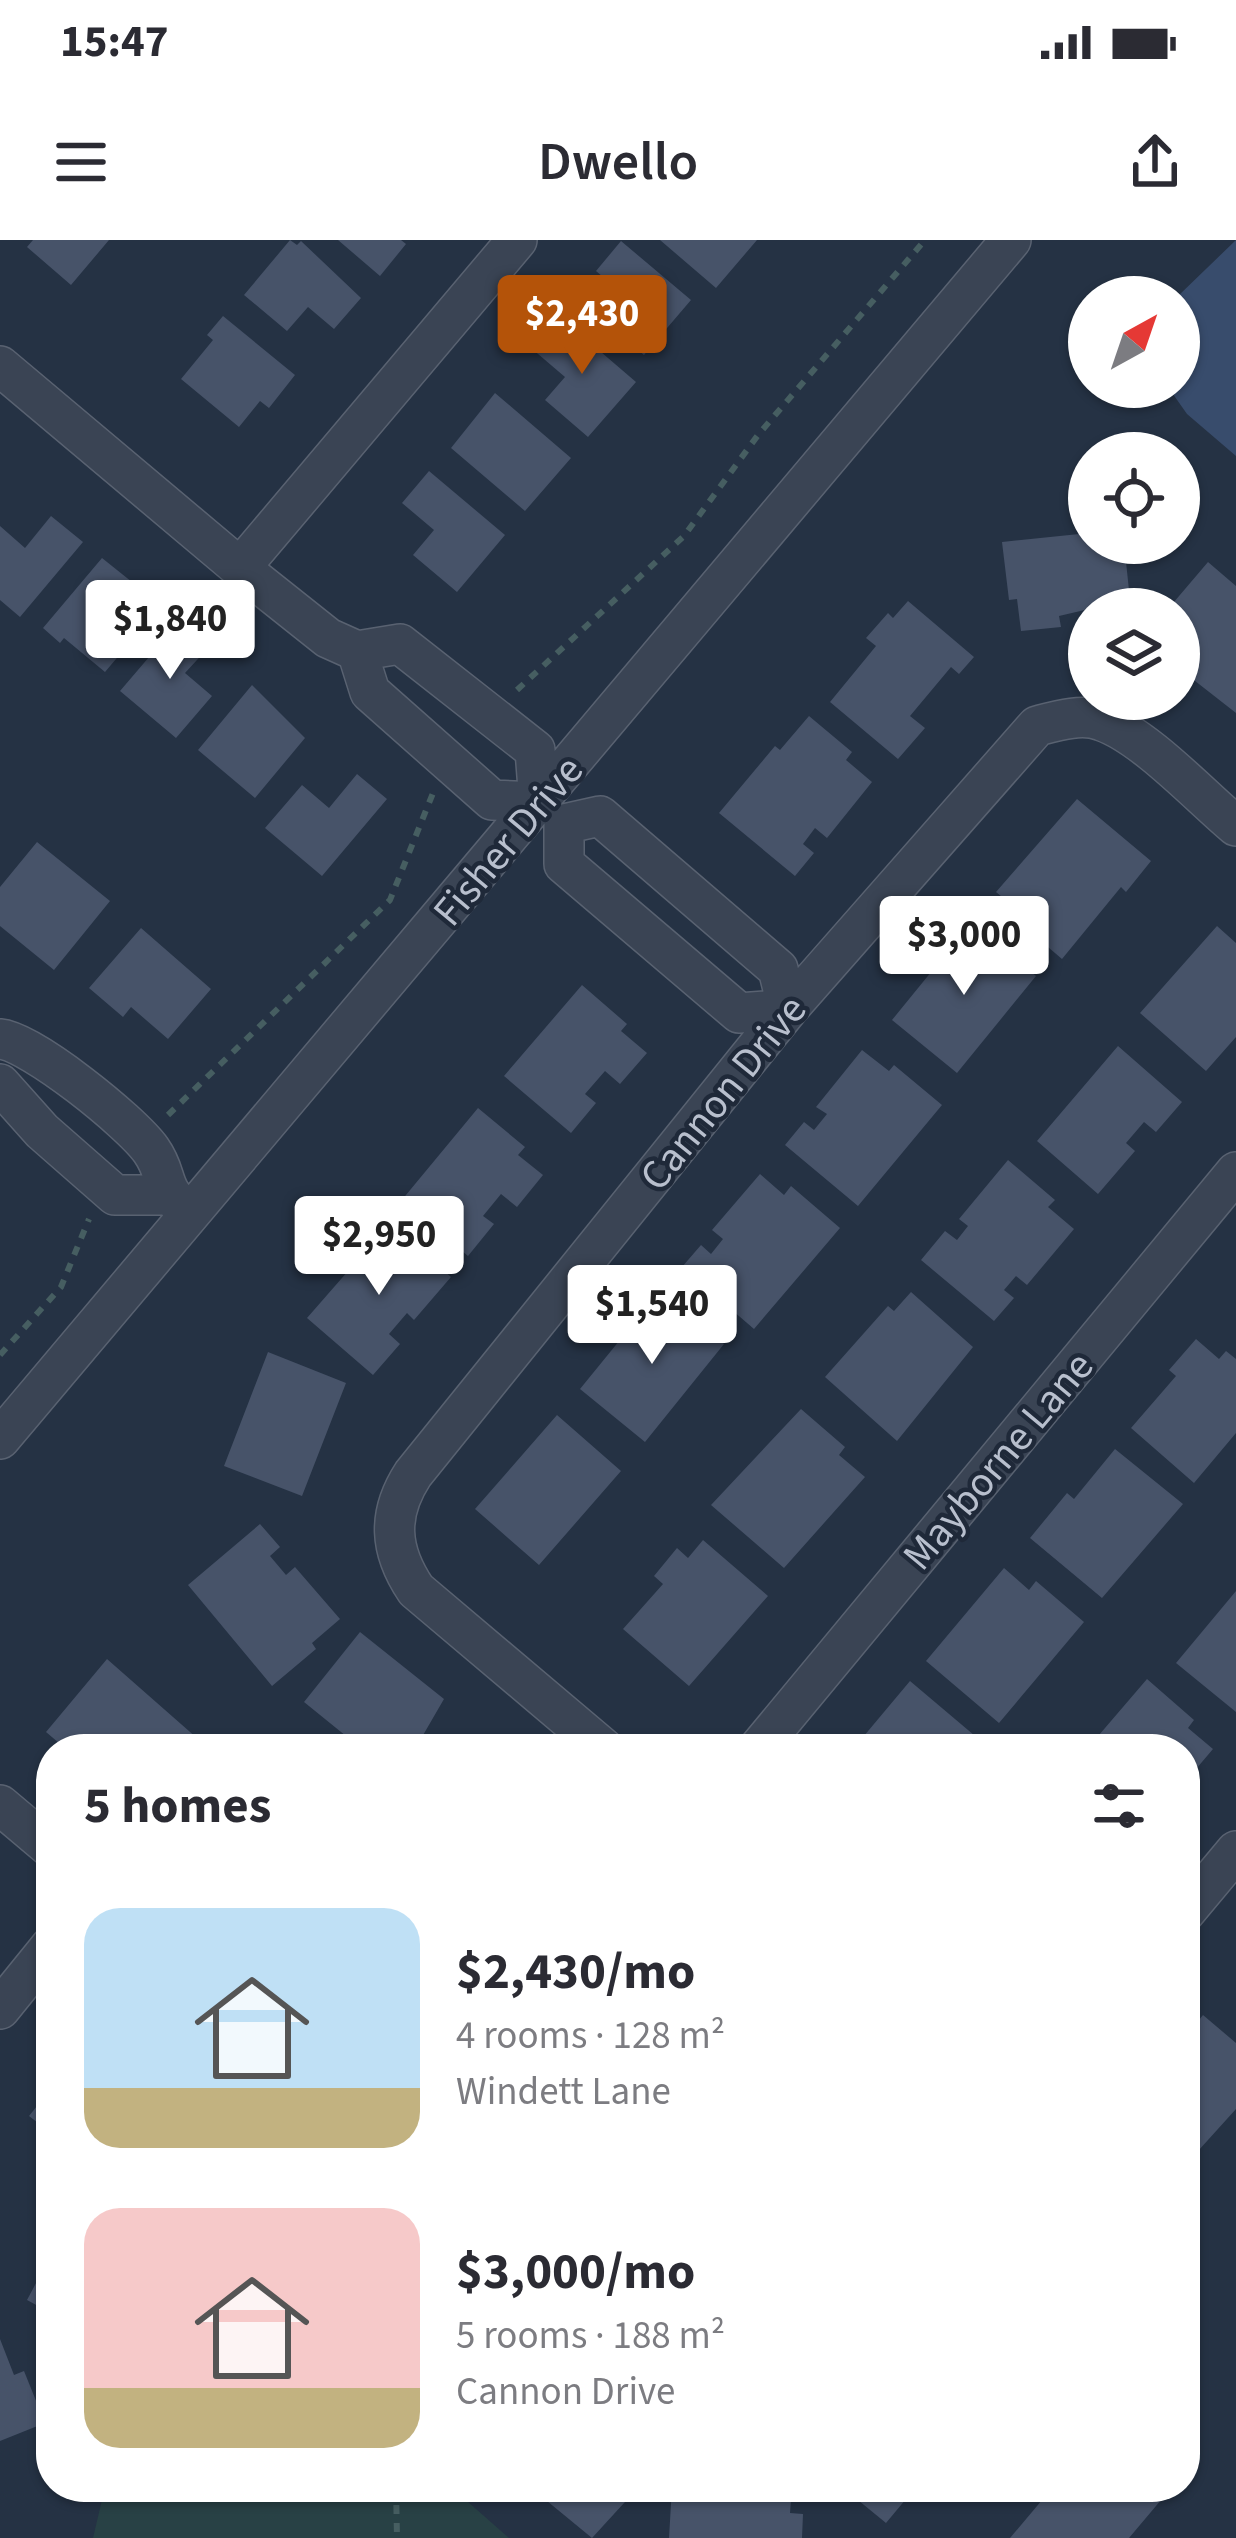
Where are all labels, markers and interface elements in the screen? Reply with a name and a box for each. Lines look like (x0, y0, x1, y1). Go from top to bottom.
text: 15:47 (60, 10, 169, 74)
text: Dwello (538, 124, 698, 201)
icon: menu (48, 129, 114, 195)
icon: share (1122, 129, 1188, 195)
pin: $2,430 (484, 275, 680, 377)
north arrow (1068, 276, 1200, 408)
map controls (1068, 276, 1200, 720)
text: $2,430 (525, 286, 639, 342)
button: locate (1068, 432, 1200, 564)
pin: $1,840 (72, 580, 268, 682)
button: layers (1068, 588, 1200, 720)
text: $1,840 (113, 591, 227, 647)
street label: Fisher Drive (419, 743, 598, 940)
pin: $3,000 (866, 896, 1062, 998)
text: $3,000 (907, 907, 1021, 963)
street label: Cannon Drive (626, 983, 821, 1204)
pin: $2,950 (281, 1196, 477, 1298)
text: $2,950 (322, 1207, 436, 1263)
pin: $1,540 (554, 1265, 750, 1367)
text: $1,540 (595, 1276, 709, 1332)
street label: Mayborne Lane (889, 1339, 1108, 1584)
text: 5 homes (84, 1770, 271, 1842)
icon: filters (1086, 1773, 1152, 1839)
text: $2,430/mo (456, 1936, 695, 2008)
icon: home (180, 1956, 324, 2100)
text: 4 rooms · 128 m² (456, 2008, 725, 2064)
text: Windett Lane (456, 2064, 671, 2120)
text: $3,000/mo (456, 2236, 695, 2308)
icon: home (180, 2256, 324, 2400)
text: 5 rooms · 188 m² (456, 2308, 725, 2364)
text: Cannon Drive (456, 2364, 675, 2420)

